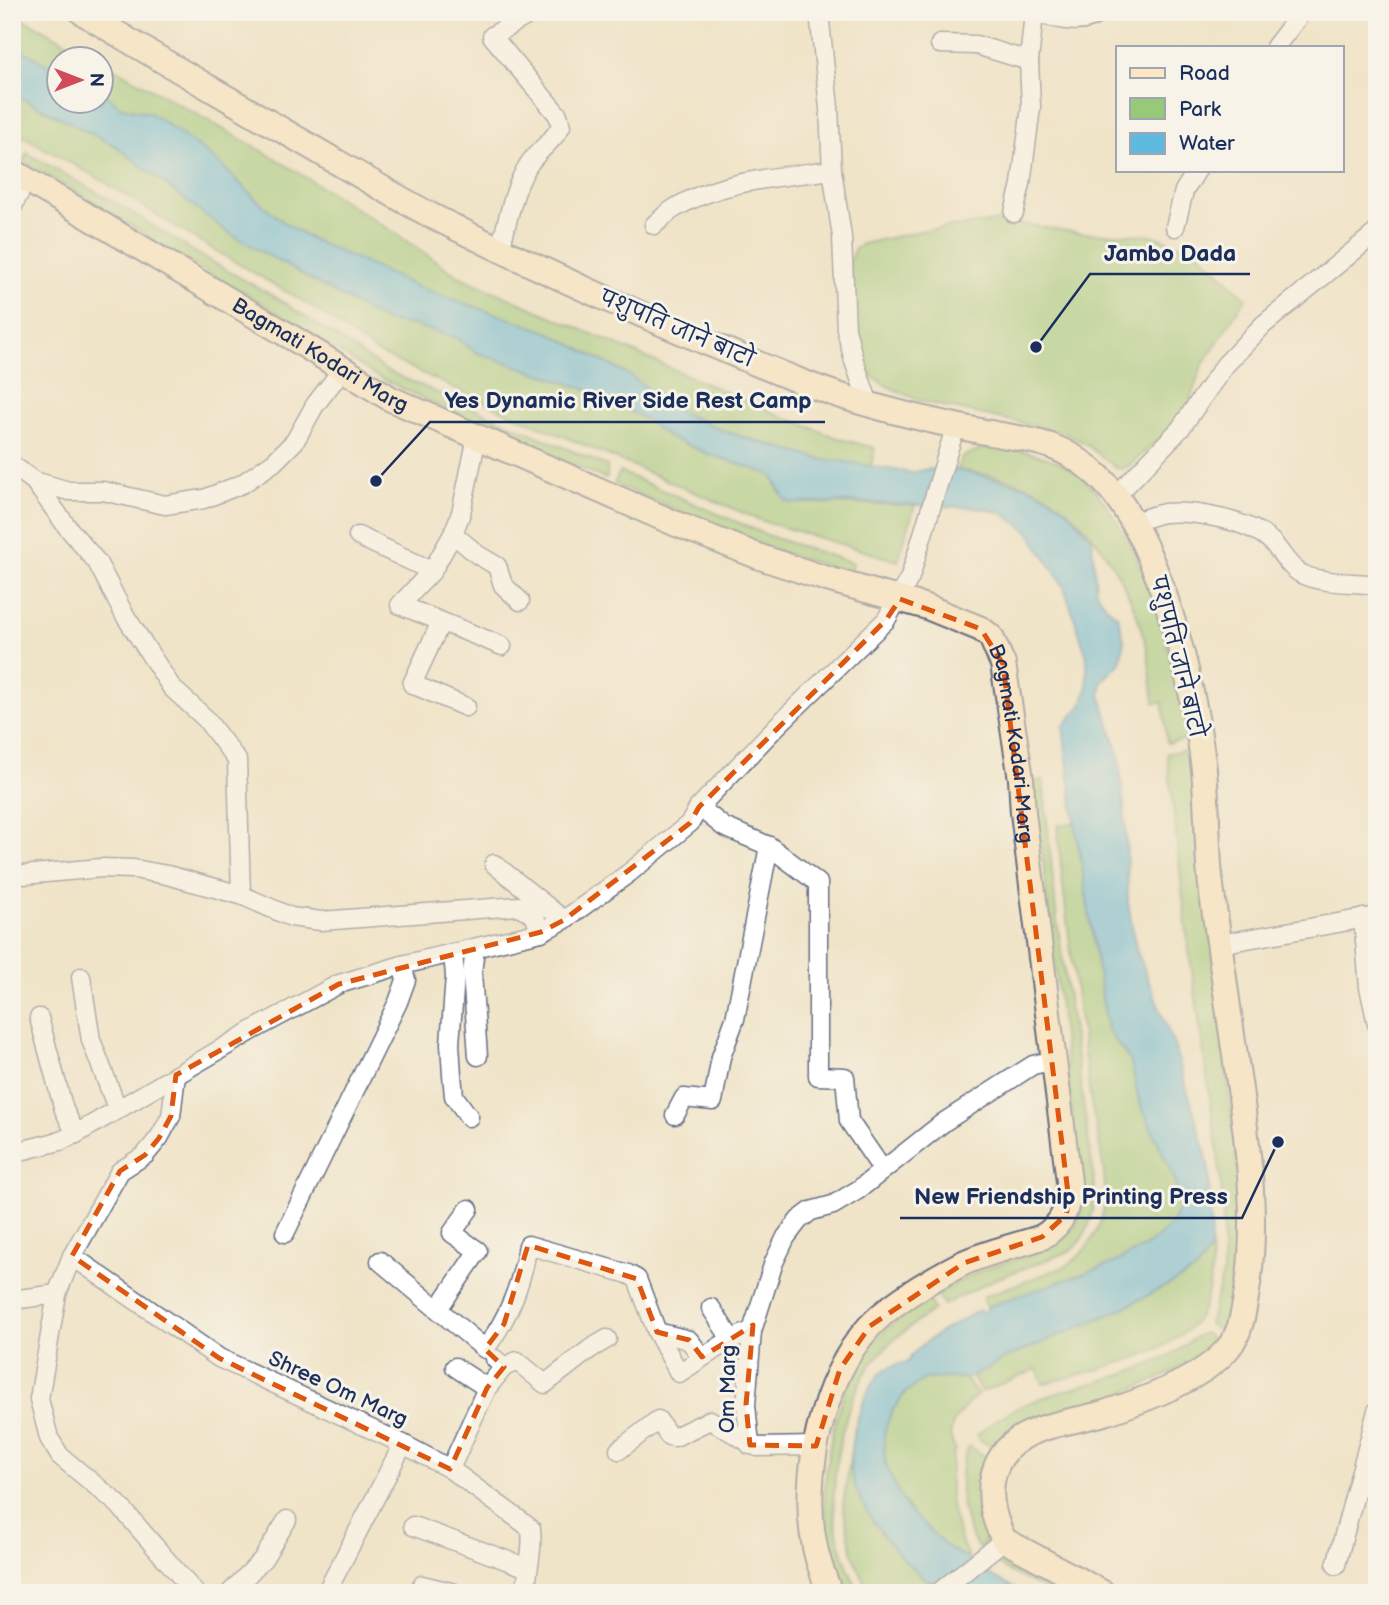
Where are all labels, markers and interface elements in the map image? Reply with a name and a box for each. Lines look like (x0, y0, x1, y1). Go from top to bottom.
north arrow (46, 46, 116, 116)
legend (1116, 46, 1344, 172)
text: Road (1179, 61, 1230, 86)
text: N (84, 73, 107, 87)
text: Park (1179, 97, 1222, 122)
text: Water (1179, 131, 1235, 156)
callout: Jambo Dada (1090, 230, 1250, 274)
text: Jambo Dada (1104, 240, 1236, 268)
street label: पशुपति जाने बाटो (594, 279, 762, 375)
street label: Bagmati Kodari Marg (228, 292, 412, 417)
callout: Yes Dynamic River Side Rest Camp (430, 378, 825, 422)
text: Yes Dynamic River Side Rest Camp (444, 387, 812, 415)
street label: पशुपति जाने बाटो (1143, 571, 1215, 742)
street label: Bagmati Kodari Marg (983, 640, 1039, 845)
callout: New Friendship Printing Press (900, 1174, 1242, 1218)
text: New Friendship Printing Press (914, 1183, 1228, 1211)
street label: Om Marg (715, 1345, 741, 1433)
street label: Shree Om Marg (265, 1346, 411, 1432)

